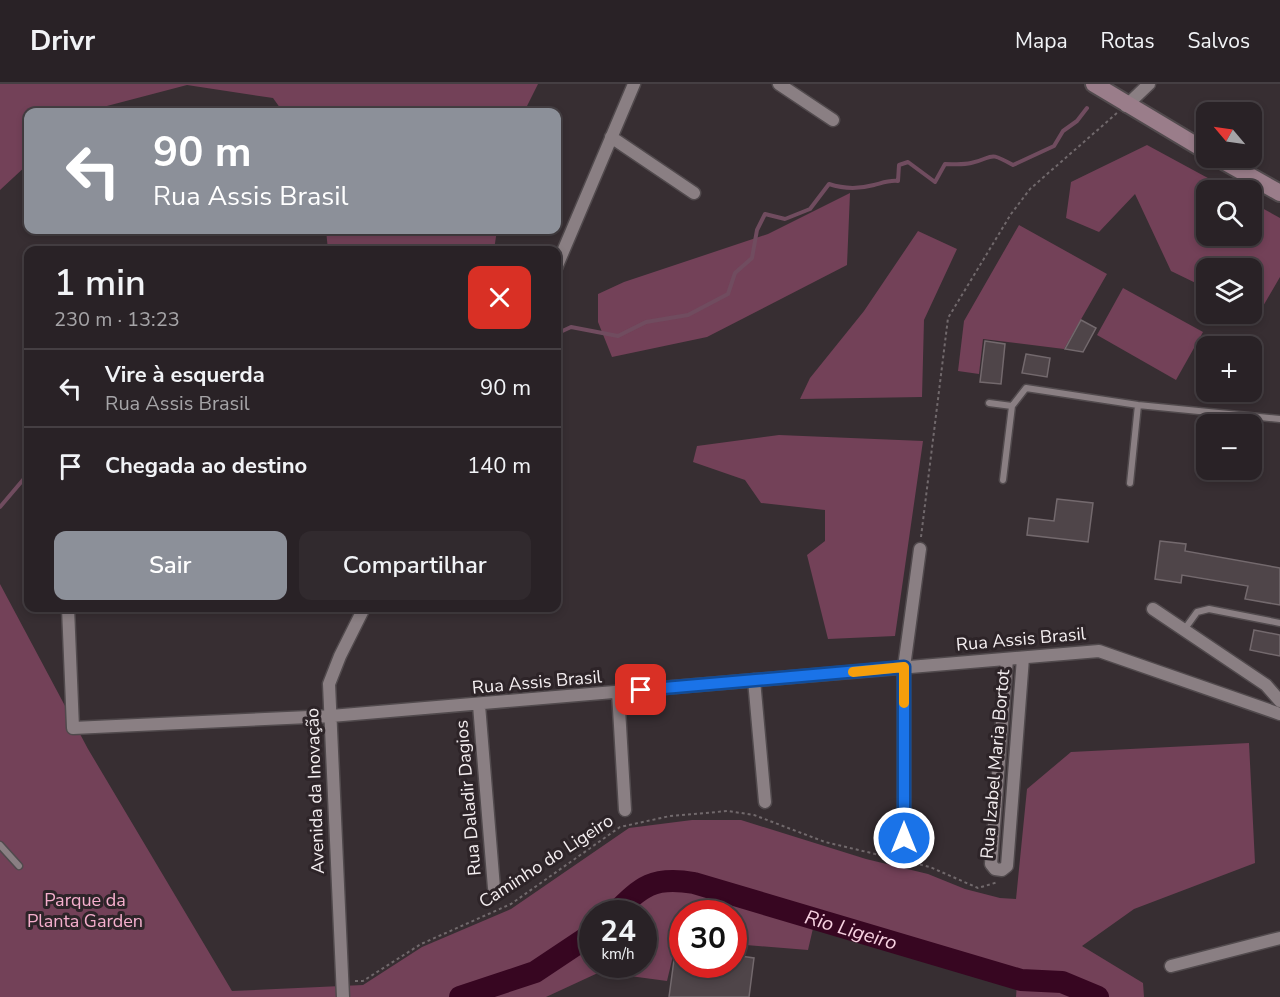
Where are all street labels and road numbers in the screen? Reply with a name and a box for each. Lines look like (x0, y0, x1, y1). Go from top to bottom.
street label: Rua Assis Brasil (955, 621, 1088, 657)
street label: Rua Assis Brasil (471, 664, 604, 700)
street label: Rua Izabel Maria Bortot (975, 668, 1015, 860)
street label: Avenida da Inovação (300, 708, 330, 874)
street label: Rua Daladir Dagios (449, 719, 487, 877)
street label: Caminho do Ligeiro (474, 809, 618, 913)

